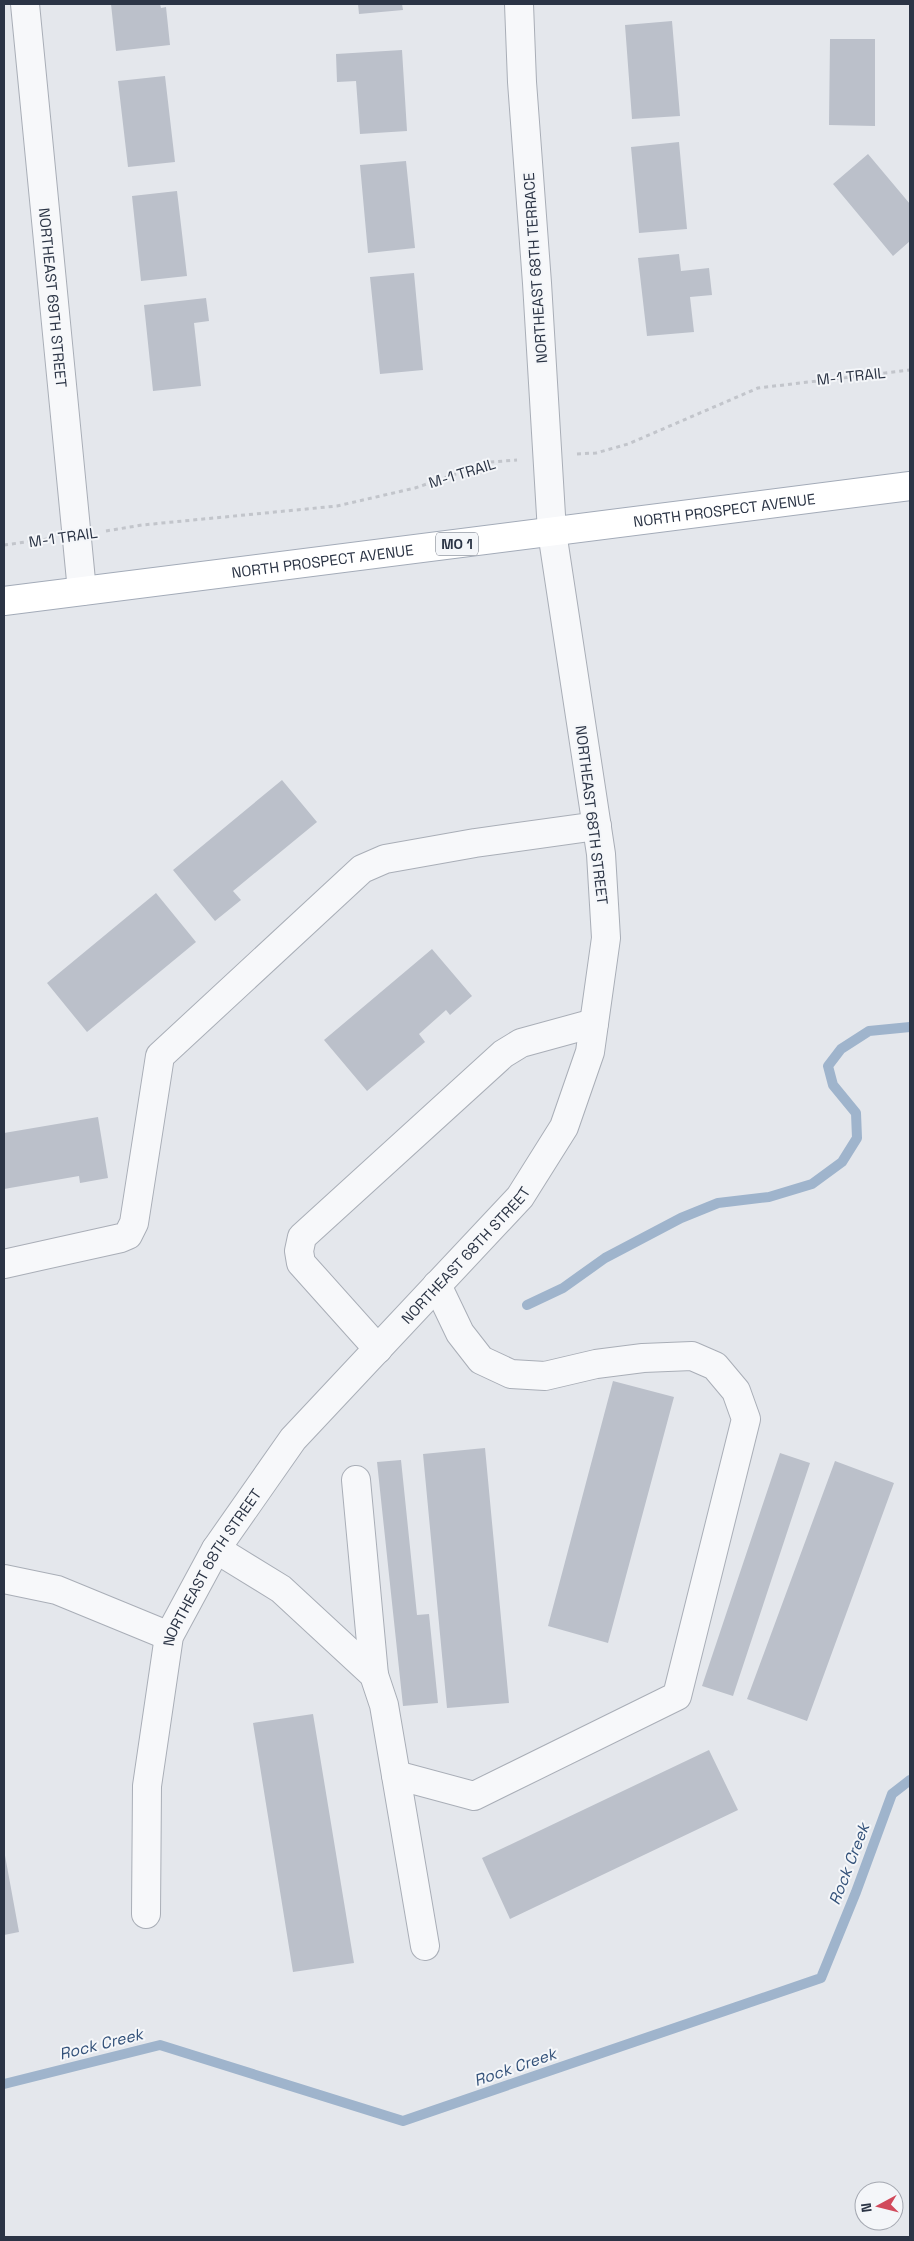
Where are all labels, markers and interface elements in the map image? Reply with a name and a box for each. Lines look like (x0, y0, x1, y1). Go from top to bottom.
street label: NORTHEAST 68TH TERRACE (519, 172, 551, 364)
street label: NORTHEAST 69TH STREET (35, 207, 72, 389)
street label: M-1 TRAIL (816, 363, 886, 389)
street label: M-1 TRAIL (426, 454, 498, 492)
street label: NORTH PROSPECT AVENUE (632, 489, 816, 531)
street label: M-1 TRAIL (27, 523, 99, 551)
road number: MO 1 (436, 532, 478, 556)
street label: NORTH PROSPECT AVENUE (230, 540, 415, 582)
street label: NORTHEAST 68TH STREET (572, 724, 612, 906)
street label: NORTHEAST 68TH STREET (397, 1183, 534, 1327)
street label: NORTHEAST 68TH STREET (158, 1485, 265, 1647)
water label: Rock Creek (824, 1818, 875, 1908)
water label: Rock Creek (57, 2023, 148, 2065)
water label: Rock Creek (471, 2042, 561, 2091)
north arrow (854, 2181, 904, 2231)
text: N (857, 2202, 876, 2213)

